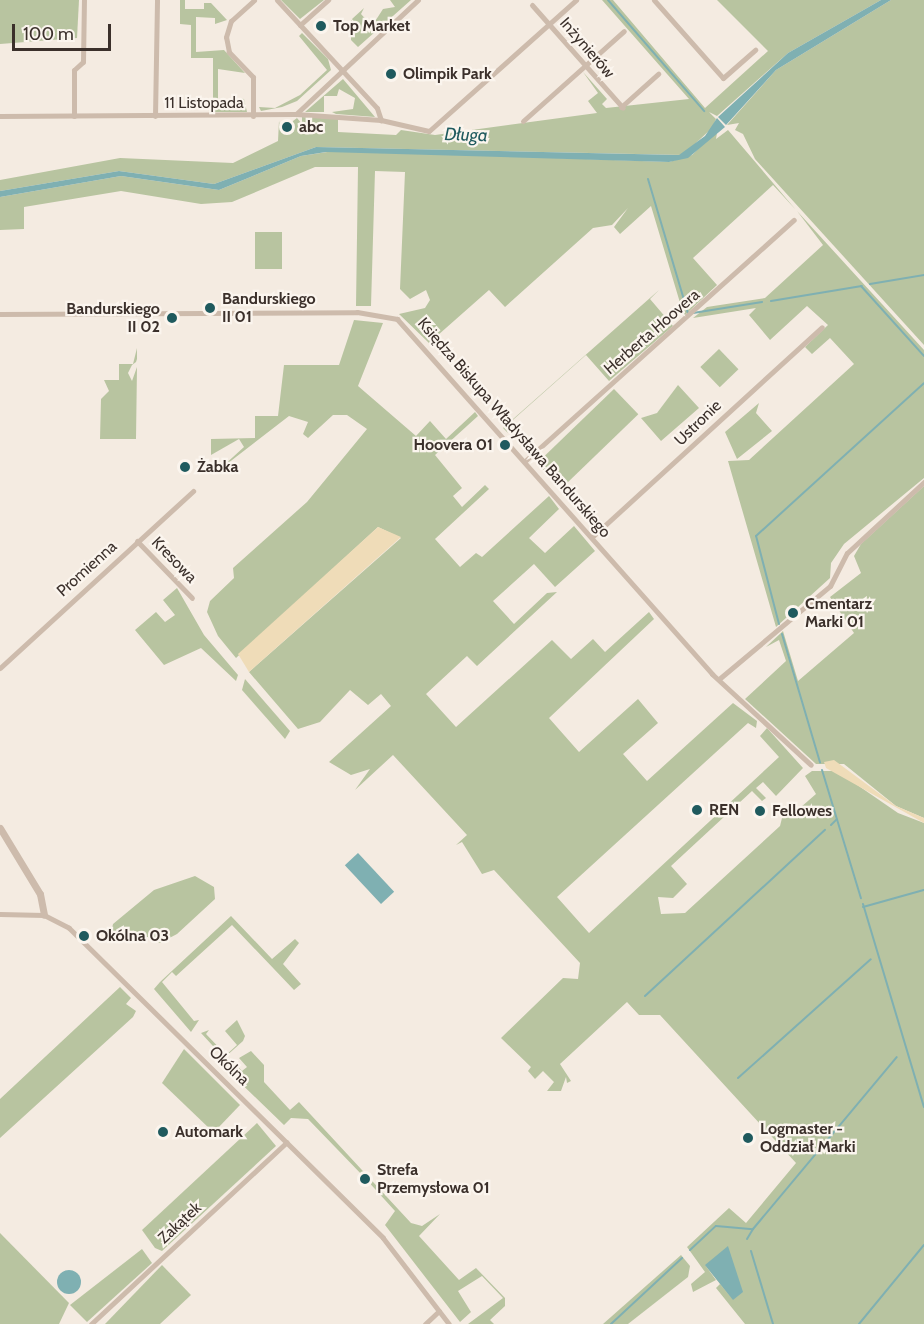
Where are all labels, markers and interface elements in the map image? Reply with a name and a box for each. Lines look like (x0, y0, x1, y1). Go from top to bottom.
scale bar (15, 12, 114, 50)
street label: Inżynierów (555, 14, 619, 82)
place label: Top Market (333, 16, 410, 36)
marker: Top Market (314, 19, 328, 33)
text: 100 m (23, 23, 74, 45)
place label: Olimpik Park (403, 64, 492, 84)
marker: Olimpik Park (384, 67, 398, 81)
street label: 11 Listopada (164, 93, 244, 113)
place label: abc (299, 117, 323, 137)
marker: abc (280, 120, 294, 134)
water label: Długa (444, 123, 488, 147)
street label: Herberta Hoovera (600, 285, 704, 379)
place label: Bandurskiego II 01 (222, 289, 316, 327)
place label: Bandurskiego II 02 (66, 299, 160, 337)
marker: Bandurskiego II 01 (203, 301, 217, 315)
marker: Bandurskiego II 02 (165, 311, 179, 325)
street label: Księdza Biskupa Władysława Bandurskiego (413, 314, 615, 542)
street label: Ustronie (671, 396, 725, 450)
place label: Hoovera 01 (413, 435, 493, 455)
marker: Hoovera 01 (498, 438, 512, 452)
place label: Żabka (197, 457, 239, 477)
marker: Żabka (178, 460, 192, 474)
street label: Kresowa (147, 533, 201, 587)
street label: Promienna (53, 537, 121, 601)
place label: Cmentarz Marki 01 (805, 594, 872, 632)
marker: Cmentarz Marki 01 (786, 606, 800, 620)
place label: REN (709, 800, 739, 820)
place label: Fellowes (772, 801, 832, 821)
marker: REN (690, 803, 704, 817)
marker: Fellowes (753, 804, 767, 818)
place label: Okólna 03 (96, 926, 169, 946)
marker: Okólna 03 (77, 929, 91, 943)
street label: Okólna (205, 1042, 253, 1090)
place label: Logmaster - Oddział Marki (760, 1119, 856, 1157)
place label: Automark (175, 1122, 243, 1142)
marker: Automark (156, 1125, 170, 1139)
marker: Logmaster - Oddział Marki (741, 1131, 755, 1145)
place label: Strefa Przemysłowa 01 (377, 1160, 490, 1198)
marker: Strefa Przemysłowa 01 (358, 1172, 372, 1186)
street label: Zakątek (154, 1198, 206, 1248)

